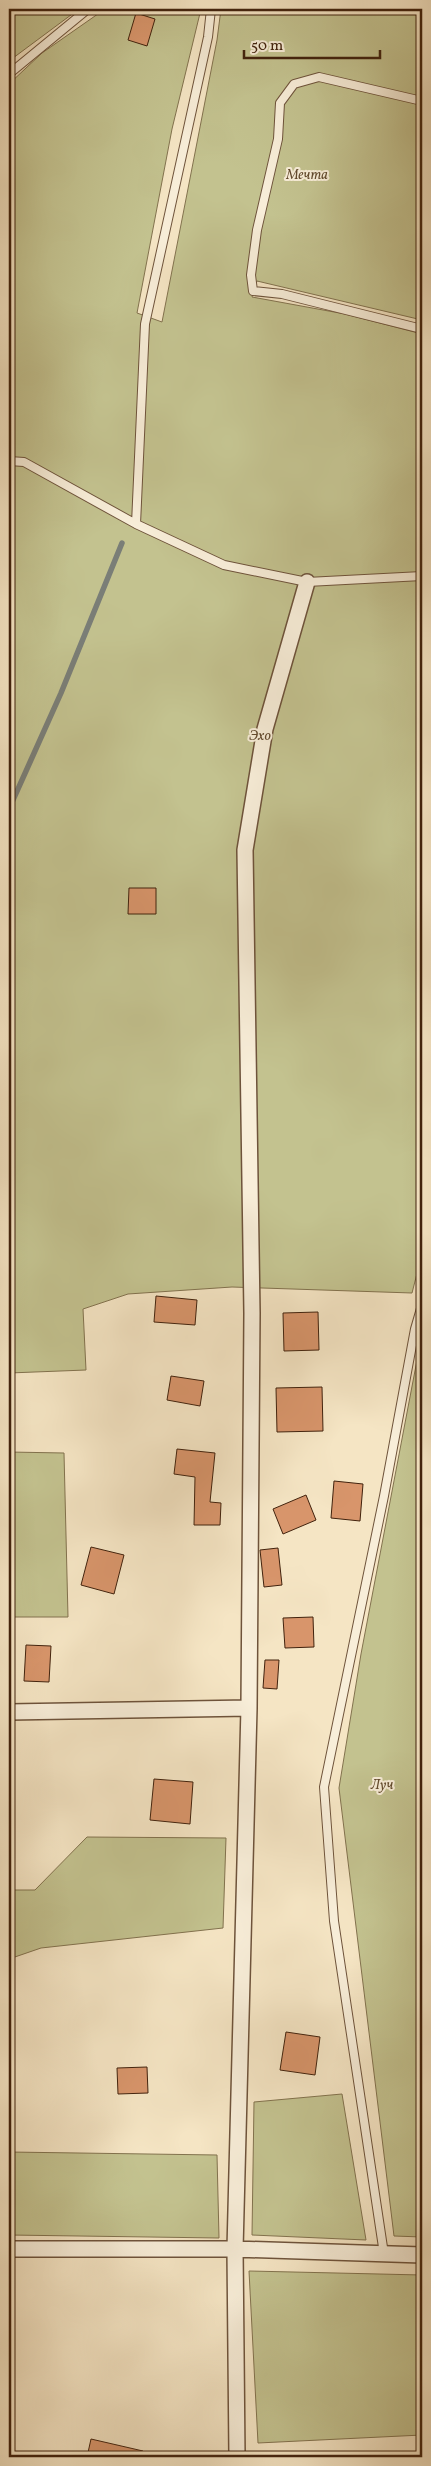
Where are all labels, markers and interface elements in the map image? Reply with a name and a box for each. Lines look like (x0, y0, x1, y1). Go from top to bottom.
scale bar (244, 28, 380, 60)
text: 50 m (251, 36, 283, 57)
park label: Мечта (285, 166, 328, 185)
park label: Эхо (249, 727, 271, 746)
park label: Луч (370, 1776, 393, 1795)

